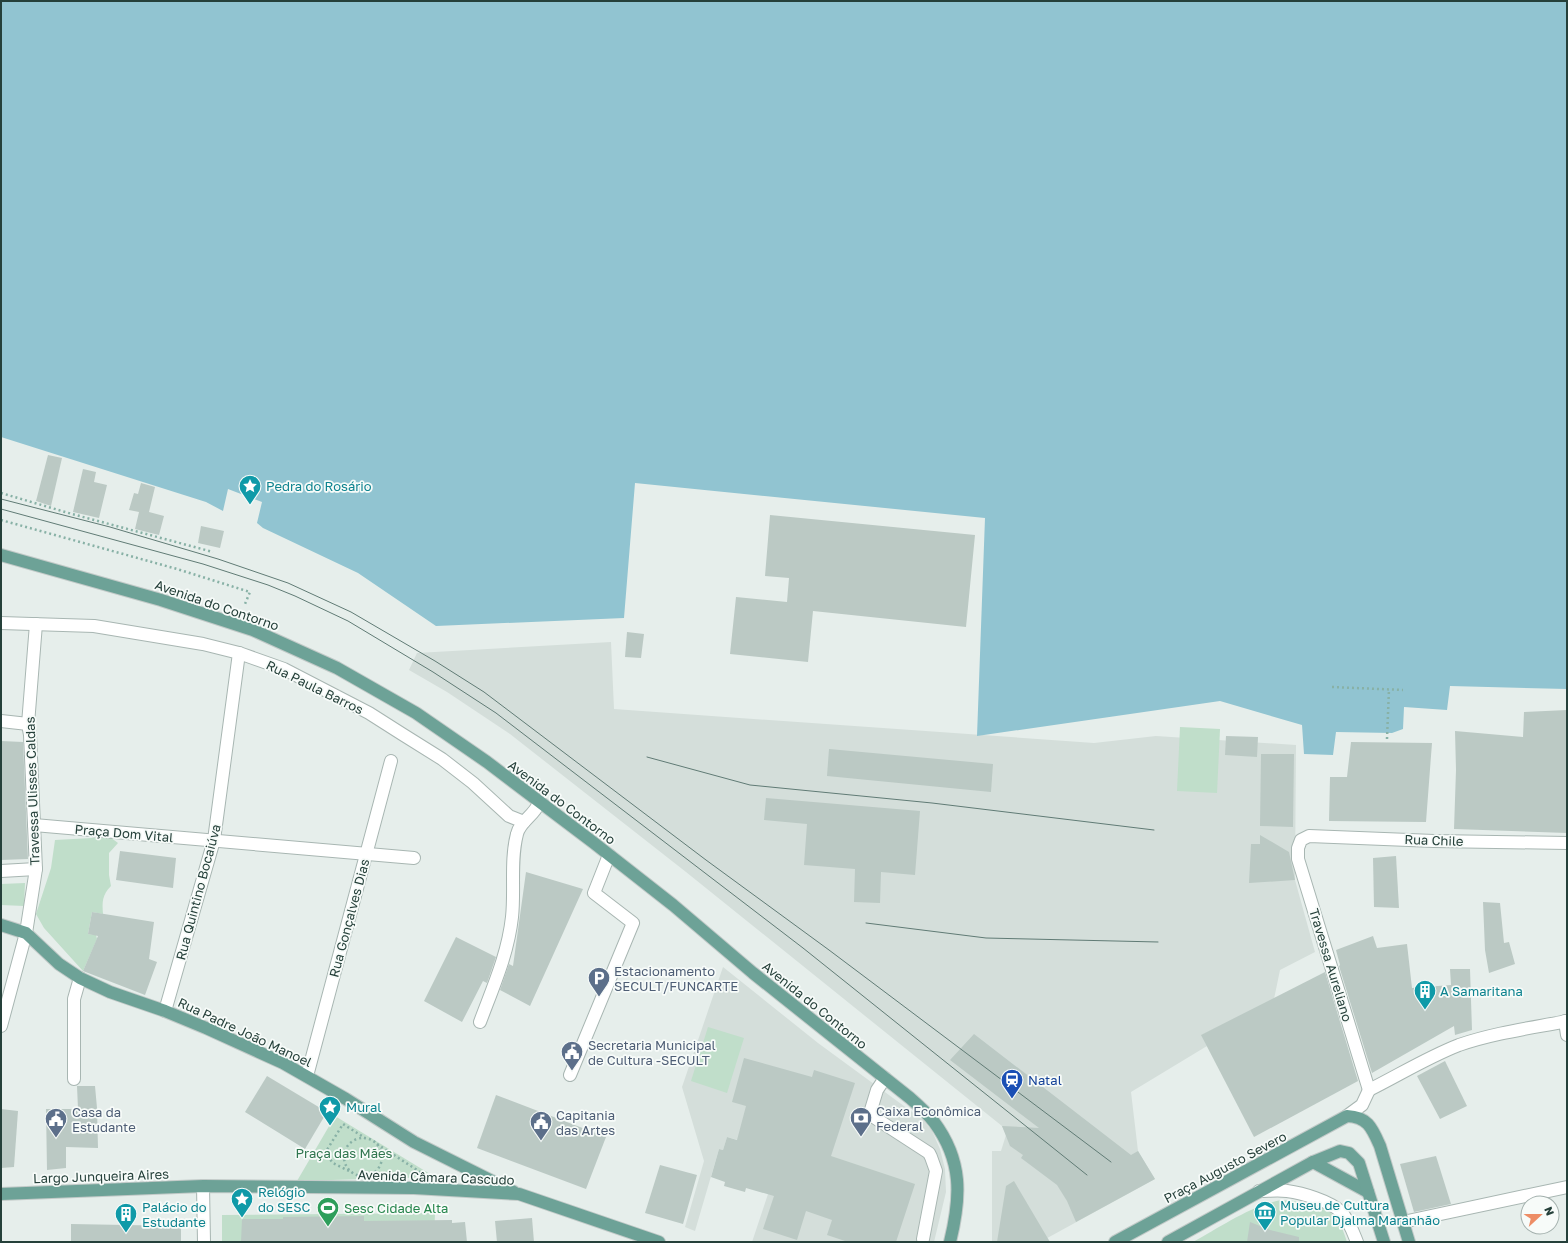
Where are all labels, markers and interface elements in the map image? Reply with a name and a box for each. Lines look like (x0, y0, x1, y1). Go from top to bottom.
place icon: Pedra do Rosário (237, 473, 263, 506)
place label: Pedra do Rosário (266, 478, 372, 494)
street label: Avenida do Contorno (153, 576, 281, 634)
street label: Rua Paula Barros (264, 657, 366, 718)
street label: Travessa Ulisses Caldas (21, 716, 43, 866)
street label: Avenida do Contorno (505, 756, 619, 848)
street label: Praça Dom Vital (74, 821, 174, 845)
street label: Rua Quintino Bocaiúva (172, 822, 224, 962)
street label: Rua Chile (1404, 831, 1464, 849)
street label: Rua Gonçalves Dias (326, 857, 373, 979)
street label: Travessa Aureliano (1306, 907, 1356, 1024)
street label: Avenida do Contorno (759, 958, 871, 1052)
place label: Estacionamento SECULT/FUNCARTE (614, 963, 738, 994)
parking icon: Estacionamento SECULT/FUNCARTE (586, 965, 612, 998)
building icon: A Samaritana (1412, 978, 1438, 1011)
place label: A Samaritana (1440, 983, 1523, 999)
street label: Rua Padre João Manoel (175, 994, 315, 1070)
place label: Secretaria Municipal de Cultura -SECULT (588, 1037, 716, 1068)
public building icon: Secretaria Municipal de Cultura -SECULT (559, 1039, 585, 1072)
station icon: Natal (999, 1067, 1025, 1100)
place label: Natal (1028, 1072, 1062, 1088)
place icon: Mural (317, 1094, 343, 1127)
place label: Mural (346, 1099, 382, 1115)
place label: Caixa Econômica Federal (876, 1103, 981, 1134)
place label: Casa da Estudante (72, 1104, 136, 1135)
bank icon: Caixa Econômica Federal (848, 1105, 874, 1138)
public building icon: Casa da Estudante (43, 1106, 69, 1139)
place label: Capitania das Artes (556, 1107, 615, 1138)
public building icon: Capitania das Artes (528, 1109, 554, 1142)
street label: Praça Augusto Severo (1161, 1128, 1289, 1206)
park label: Praça das Mães (296, 1145, 393, 1161)
street label: Largo Junqueira Aires (33, 1166, 169, 1186)
street label: Avenida Câmara Cascudo (357, 1166, 515, 1188)
place label: Relógio do SESC (258, 1184, 311, 1215)
place icon: Relógio do SESC (229, 1186, 255, 1219)
sports icon: Sesc Cidade Alta (315, 1195, 341, 1228)
north arrow (1520, 1195, 1560, 1235)
place label: Museu de Cultura Popular Djalma Maranhão (1280, 1197, 1440, 1228)
place label: Palácio do Estudante (142, 1199, 207, 1230)
museum icon: Museu de Cultura Popular Djalma Maranhão (1252, 1199, 1278, 1232)
place label: Sesc Cidade Alta (344, 1200, 448, 1216)
building icon: Palácio do Estudante (113, 1201, 139, 1234)
text: N (1542, 1205, 1557, 1217)

